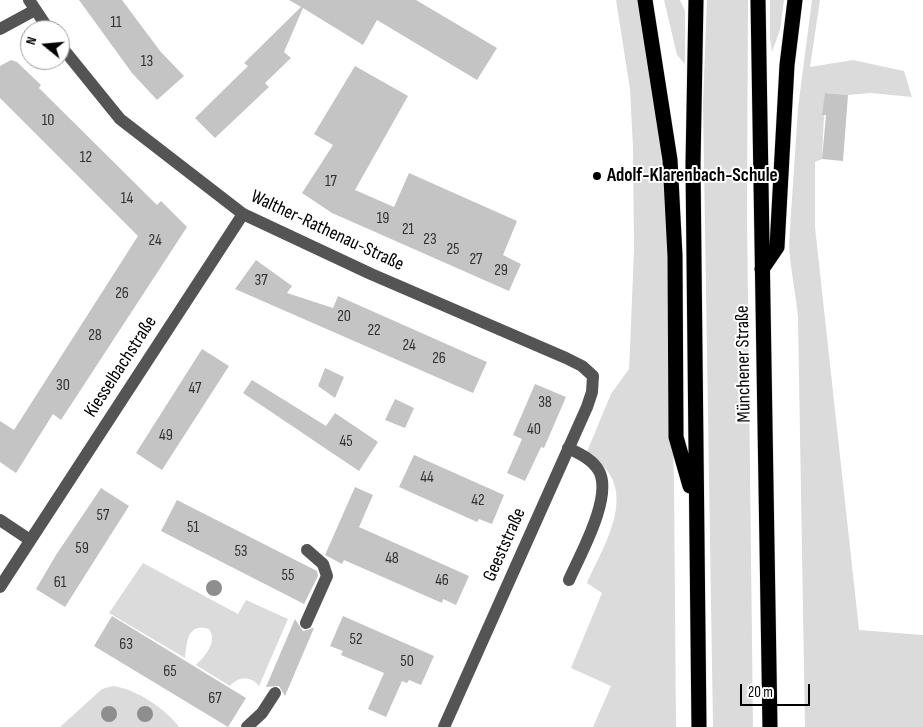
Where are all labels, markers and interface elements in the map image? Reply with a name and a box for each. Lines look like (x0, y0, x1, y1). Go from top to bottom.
house number: 11 (110, 13, 122, 33)
north arrow (20, 20, 70, 70)
text: N (22, 35, 40, 47)
house number: 13 (141, 52, 153, 72)
house number: 10 (42, 111, 54, 131)
house number: 12 (80, 148, 92, 168)
place label: Adolf-Klarenbach-Schule (607, 165, 778, 187)
marker: Adolf-Klarenbach-Schule (591, 170, 603, 182)
house number: 17 (325, 172, 337, 192)
street label: Walther-Rathenau-Straße (247, 186, 407, 276)
house number: 14 (121, 189, 133, 209)
house number: 19 (377, 209, 389, 229)
house number: 21 (402, 220, 414, 240)
house number: 23 (423, 230, 437, 250)
house number: 24 (148, 231, 162, 251)
house number: 25 (446, 240, 460, 260)
house number: 27 (469, 250, 483, 270)
house number: 29 (494, 261, 508, 281)
house number: 37 (254, 271, 268, 291)
house number: 26 (115, 284, 129, 304)
street label: Münchener Straße (732, 305, 756, 423)
house number: 20 (337, 307, 351, 327)
street label: Kiesselbachstraße (80, 312, 162, 422)
house number: 22 (367, 321, 381, 341)
house number: 28 (88, 326, 102, 346)
house number: 24 (402, 336, 416, 356)
house number: 26 (432, 349, 446, 369)
house number: 30 (56, 376, 70, 396)
house number: 47 (189, 379, 201, 399)
house number: 38 (538, 393, 552, 413)
house number: 40 (527, 420, 541, 440)
house number: 49 (159, 426, 173, 446)
house number: 45 (339, 432, 353, 452)
house number: 44 (420, 468, 434, 488)
house number: 42 (471, 491, 485, 511)
street label: Geeststraße (479, 505, 531, 585)
house number: 57 (97, 506, 109, 526)
house number: 51 (187, 518, 199, 538)
house number: 59 (75, 539, 89, 559)
house number: 53 (234, 542, 248, 562)
house number: 48 (385, 549, 399, 569)
house number: 55 (282, 566, 294, 586)
house number: 46 (435, 571, 449, 591)
house number: 61 (54, 573, 66, 593)
house number: 52 (349, 630, 363, 650)
house number: 63 (119, 635, 133, 655)
house number: 50 (400, 652, 414, 672)
house number: 65 (163, 662, 177, 682)
scale bar (743, 674, 813, 706)
text: 20 m (748, 683, 773, 702)
house number: 67 (208, 689, 222, 709)

